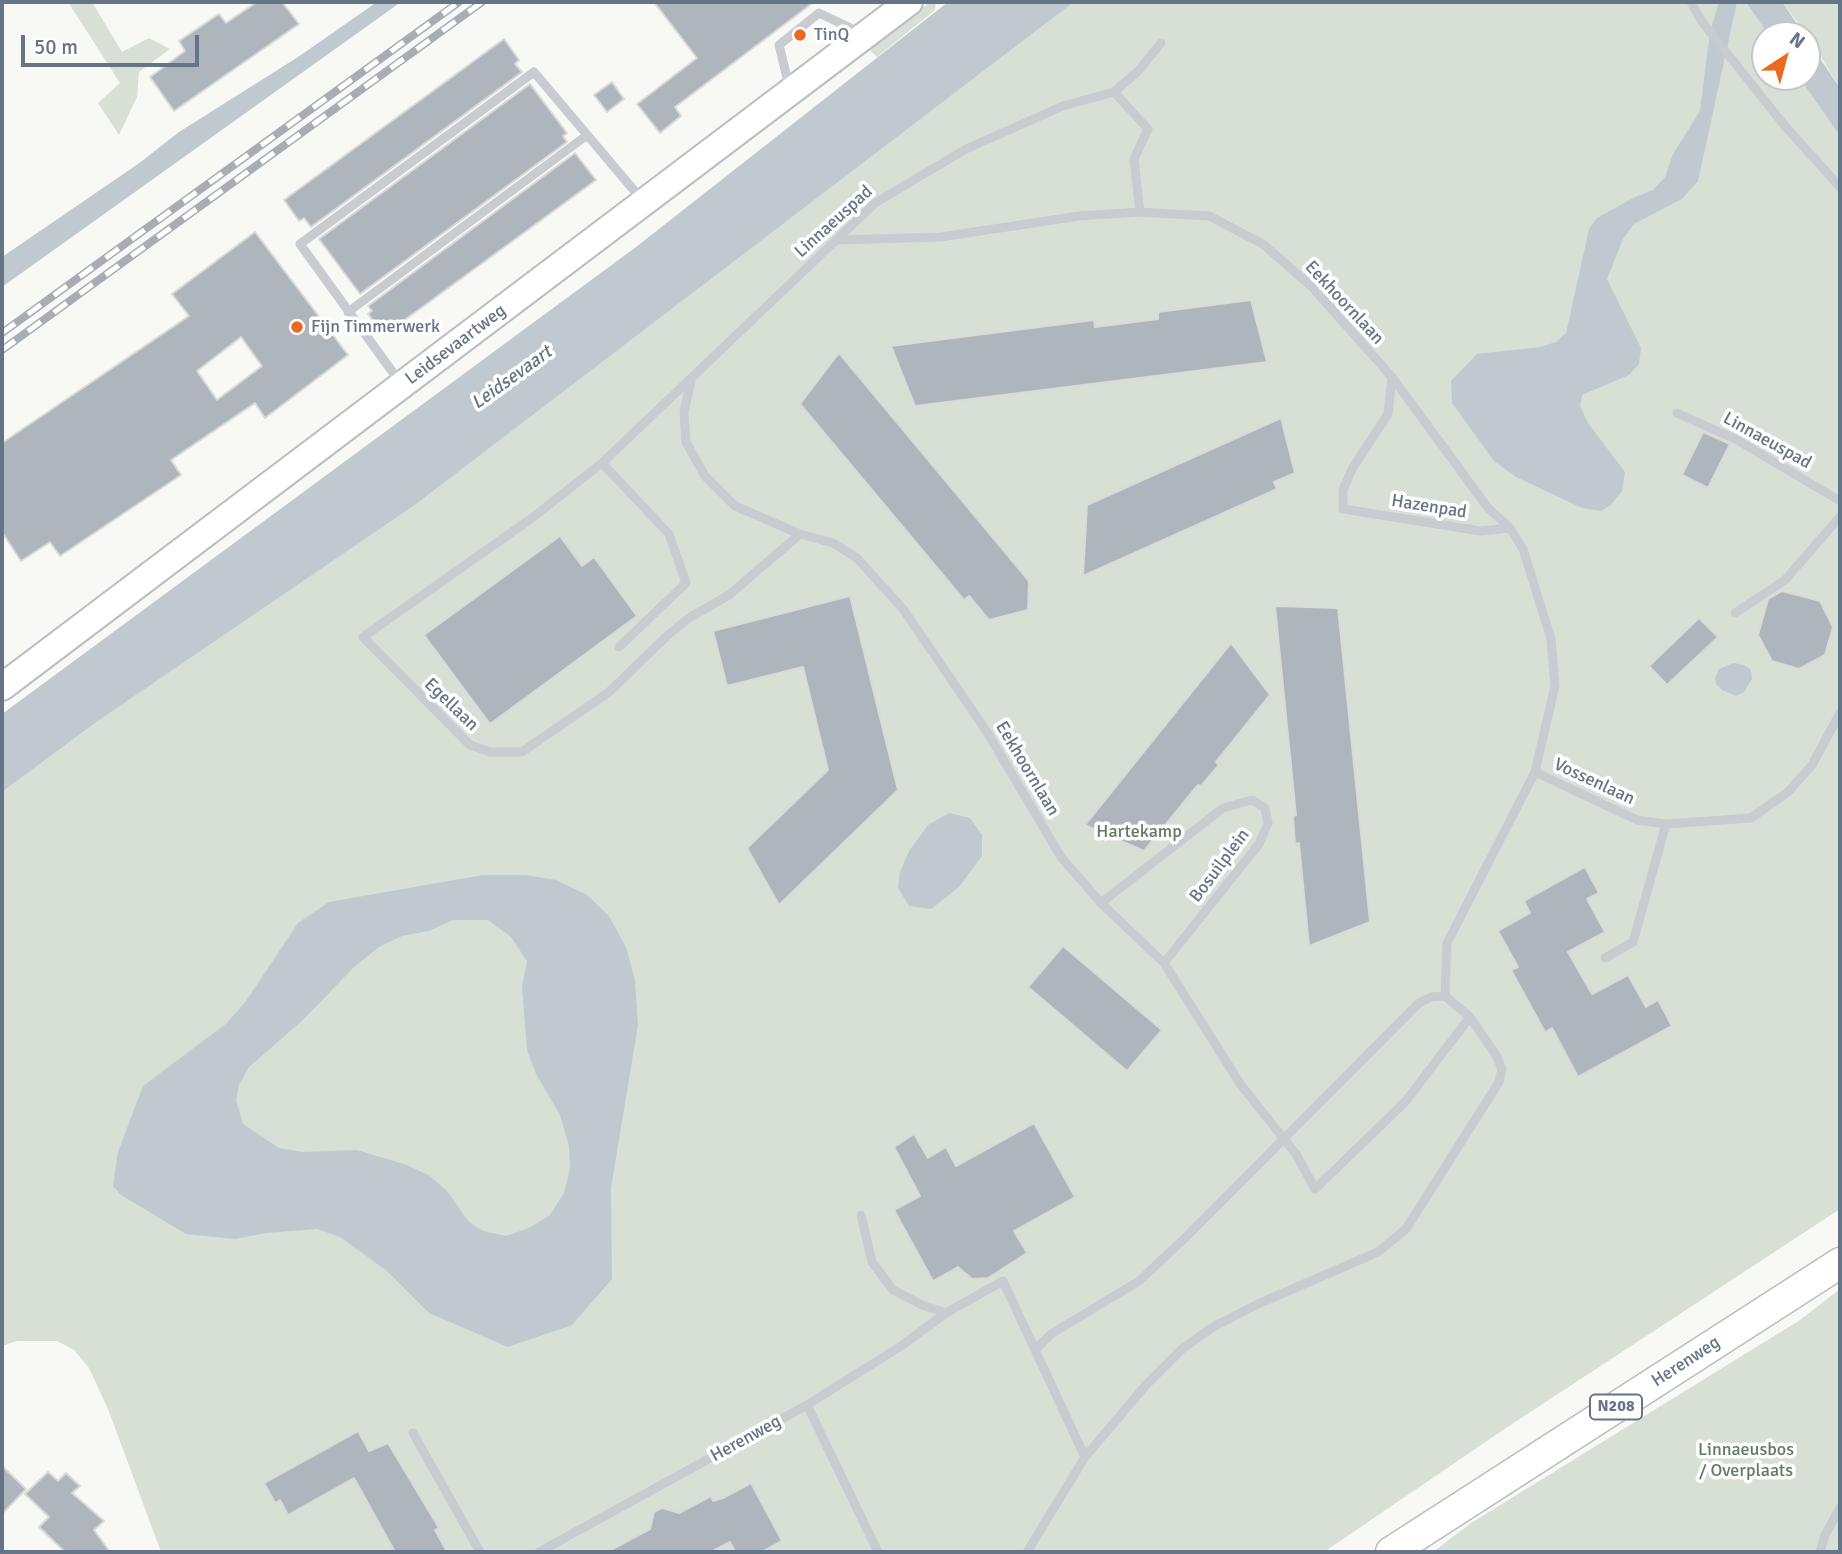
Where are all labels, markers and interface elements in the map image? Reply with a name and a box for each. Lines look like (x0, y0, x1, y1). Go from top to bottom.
scale bar (24, 21, 203, 65)
north arrow (1751, 21, 1821, 91)
place label: TinQ (814, 24, 849, 46)
marker: TinQ (792, 27, 808, 43)
text: N (1785, 27, 1810, 54)
text: 50 m (34, 34, 78, 60)
street label: Linnaeuspad (791, 181, 877, 263)
street label: Eekhoornlaan (1300, 257, 1388, 349)
street label: Leidsevaartweg (402, 300, 510, 390)
place label: Fijn Timmerwerk (311, 316, 440, 338)
marker: Fijn Timmerwerk (289, 319, 305, 335)
water label: Leidsevaart (467, 341, 557, 415)
street label: Linnaeuspad (1719, 408, 1815, 474)
street label: Hazenpad (1390, 490, 1468, 524)
street label: Egellaan (419, 674, 483, 736)
street label: Eekhoornlaan (990, 718, 1064, 820)
street label: Vossenlaan (1550, 754, 1638, 810)
park label: Hartekamp (1096, 821, 1182, 843)
street label: Bosuilplein (1185, 825, 1255, 907)
street label: Herenweg (1648, 1332, 1724, 1392)
road number: N208 (1590, 1394, 1642, 1420)
street label: Herenweg (707, 1411, 785, 1467)
park label: Linnaeusbos / Overplaats (1698, 1439, 1794, 1482)

